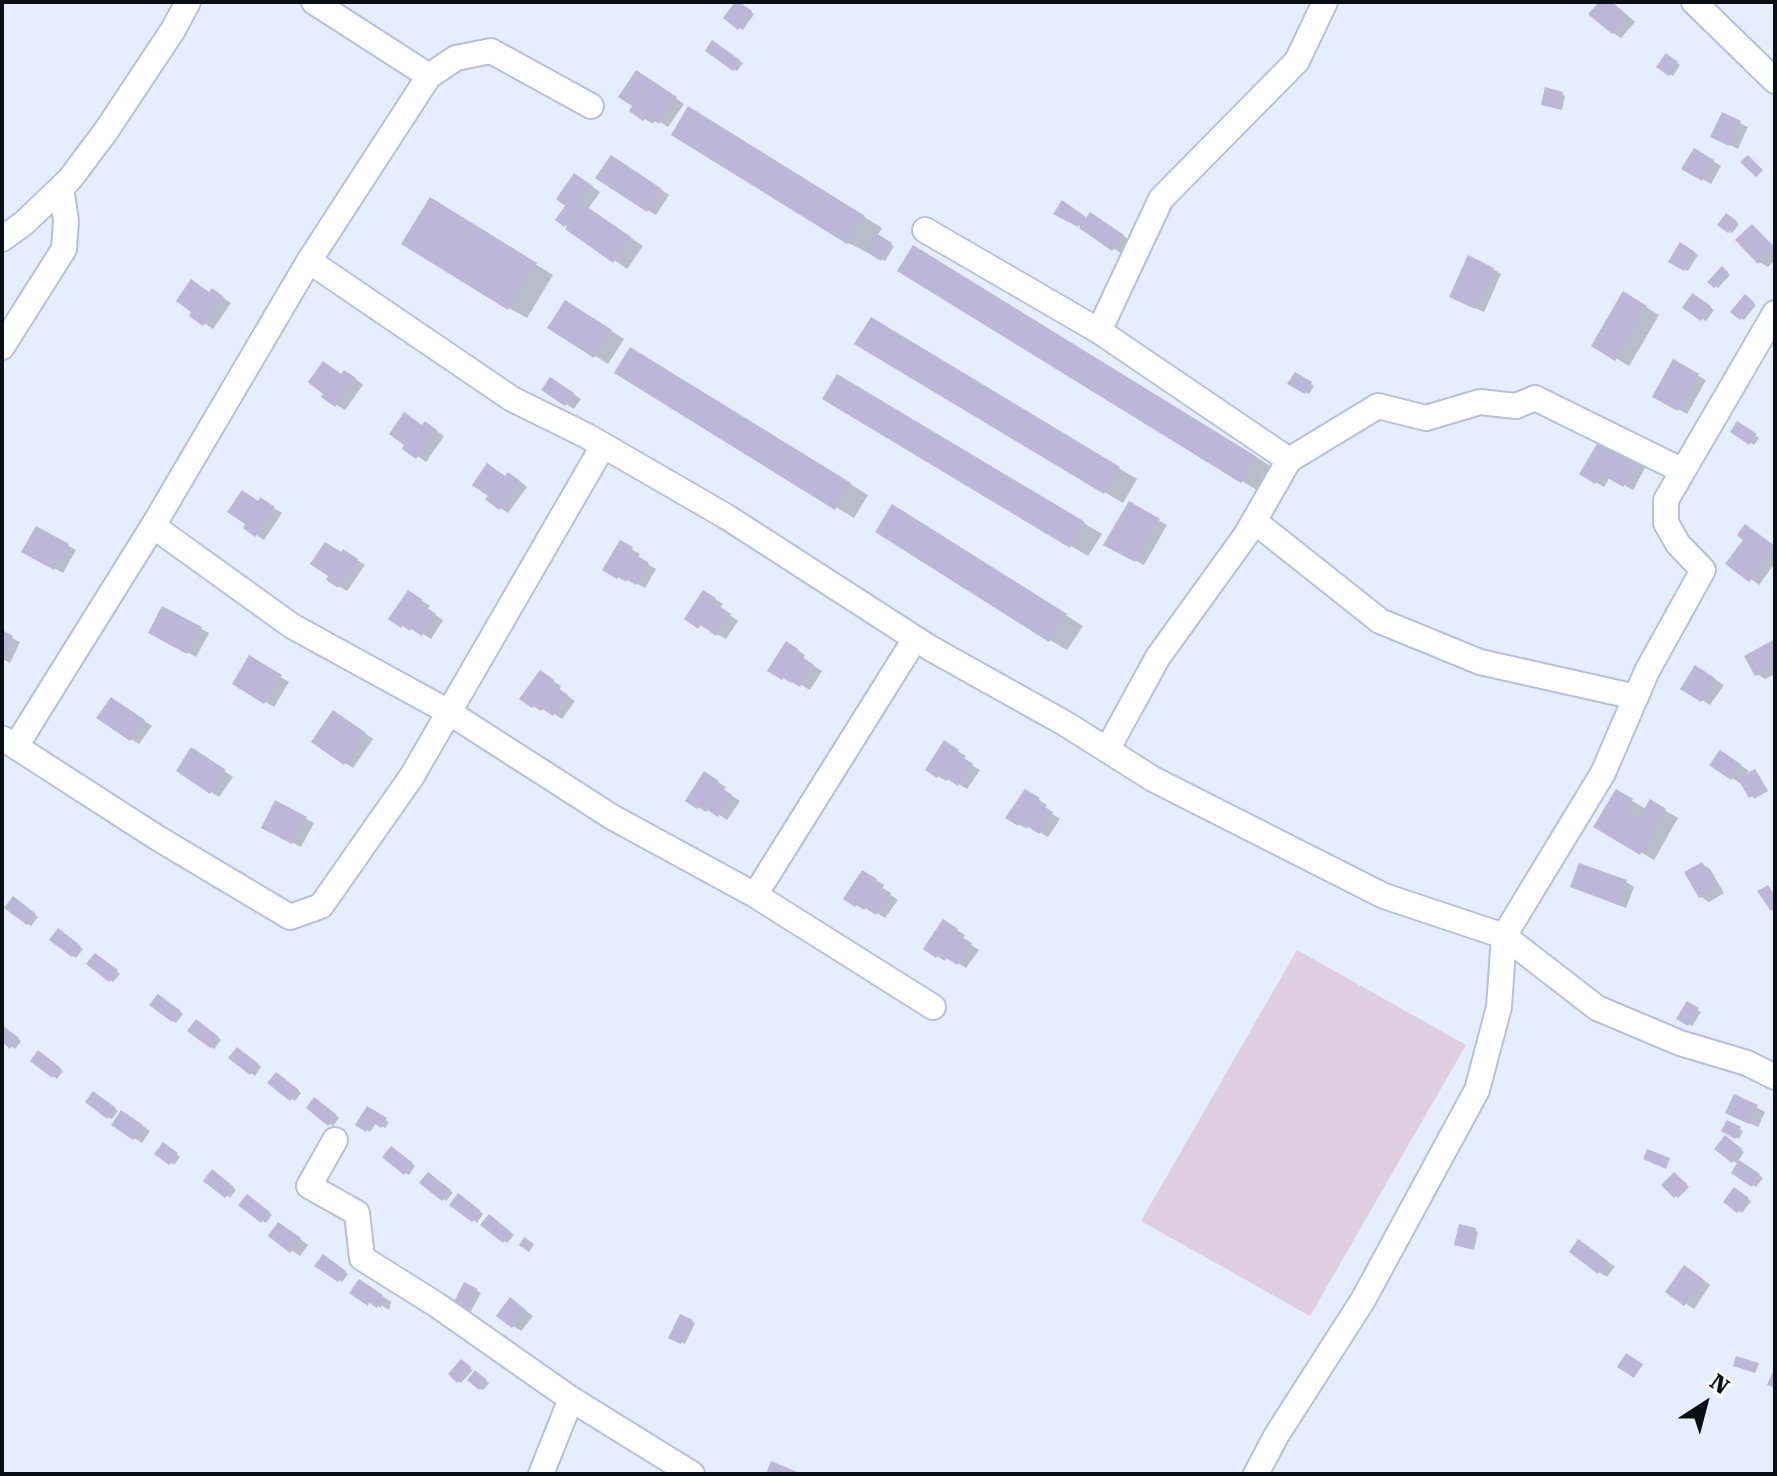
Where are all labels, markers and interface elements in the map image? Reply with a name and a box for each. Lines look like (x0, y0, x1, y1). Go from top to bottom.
north arrow (1665, 1364, 1745, 1444)
text: N (1705, 1369, 1734, 1399)

